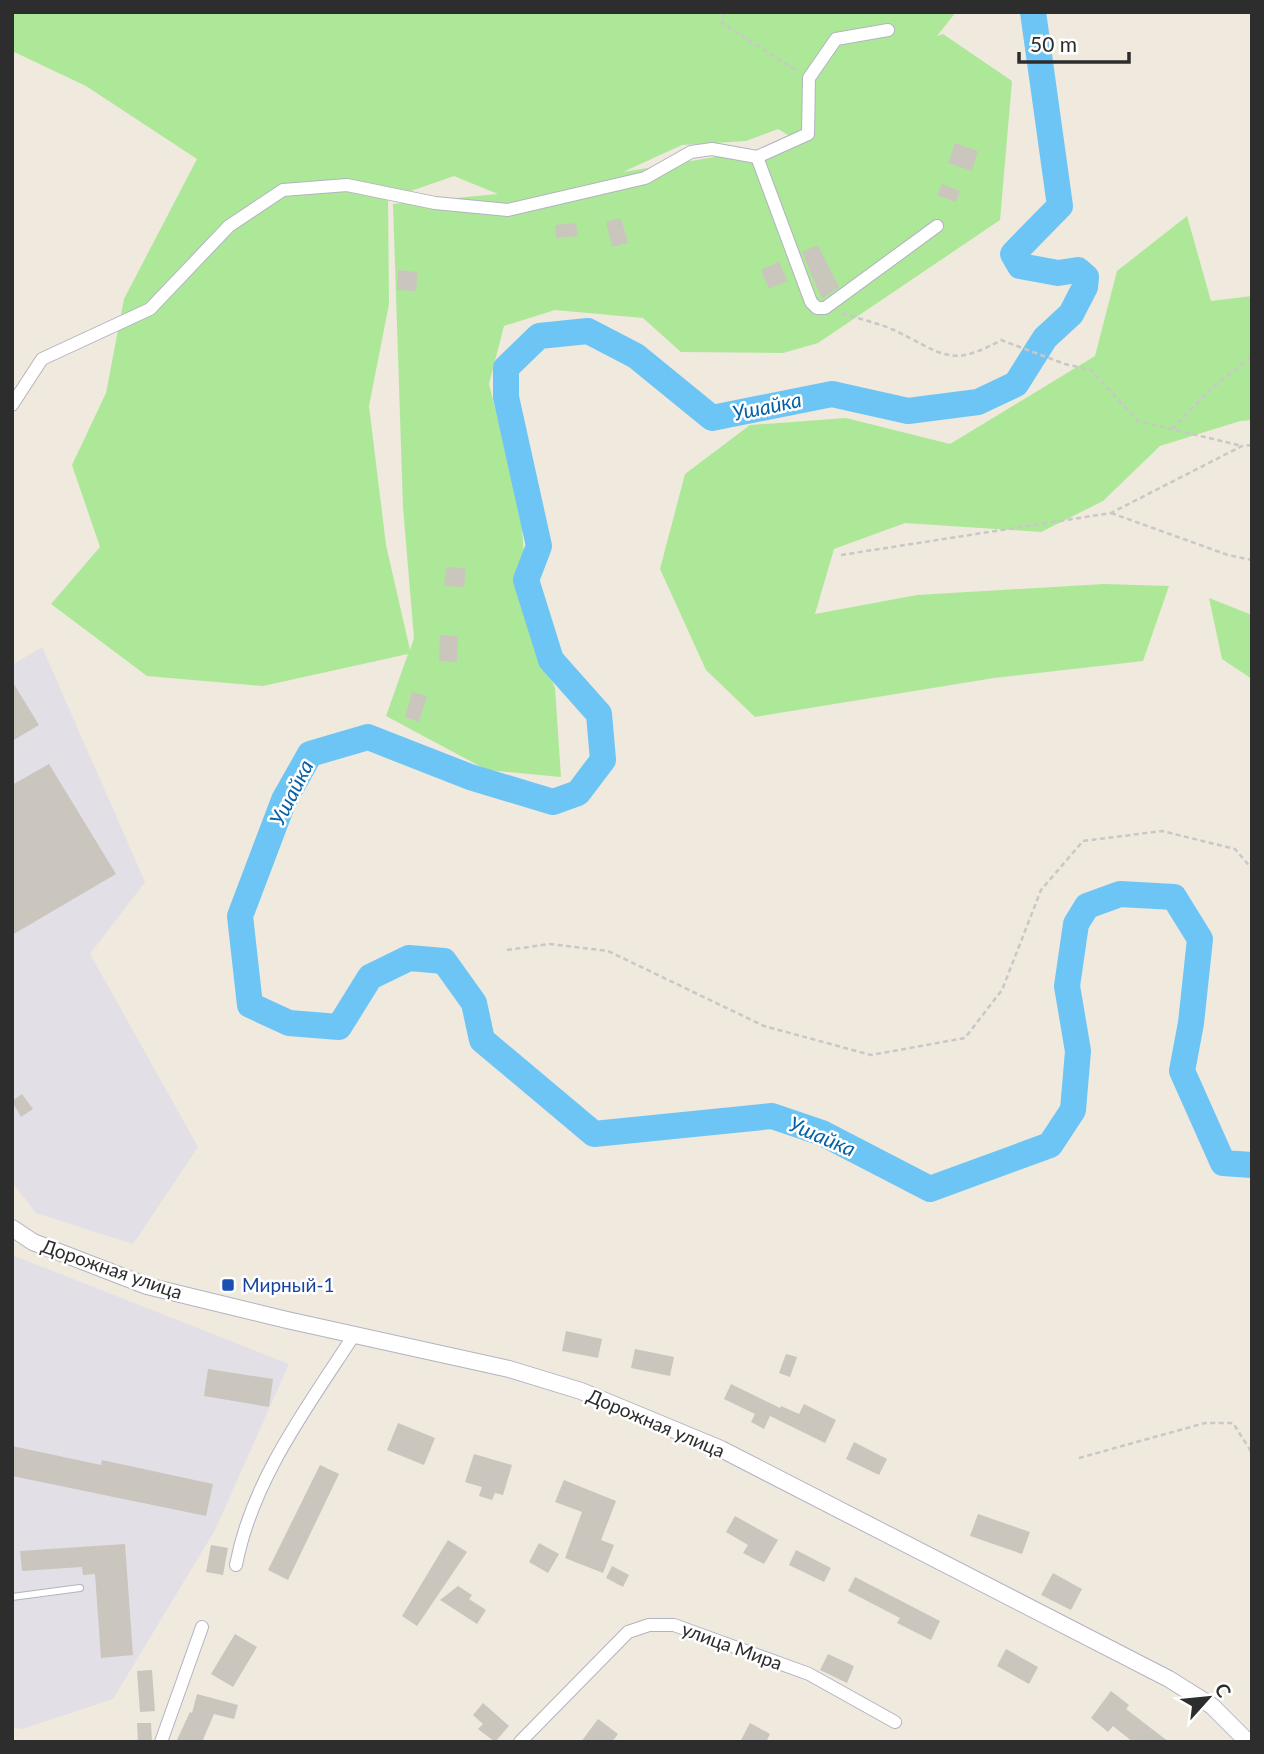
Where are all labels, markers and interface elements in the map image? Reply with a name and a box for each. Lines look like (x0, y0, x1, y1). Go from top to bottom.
scale bar (1019, 21, 1129, 65)
text: 50 m (1030, 31, 1077, 56)
water label: Ушайка (730, 386, 803, 425)
water label: Ушайка (264, 756, 318, 829)
water label: Ушайка (786, 1110, 860, 1161)
street label: Дорожная улица (39, 1234, 186, 1303)
place label: Мирный-1 (242, 1273, 335, 1296)
marker: Мирный-1 (220, 1277, 236, 1293)
street label: Дорожная улица (584, 1383, 729, 1462)
street label: улица Мира (679, 1617, 786, 1674)
north arrow (1173, 1663, 1243, 1733)
text: С (1210, 1679, 1237, 1701)

